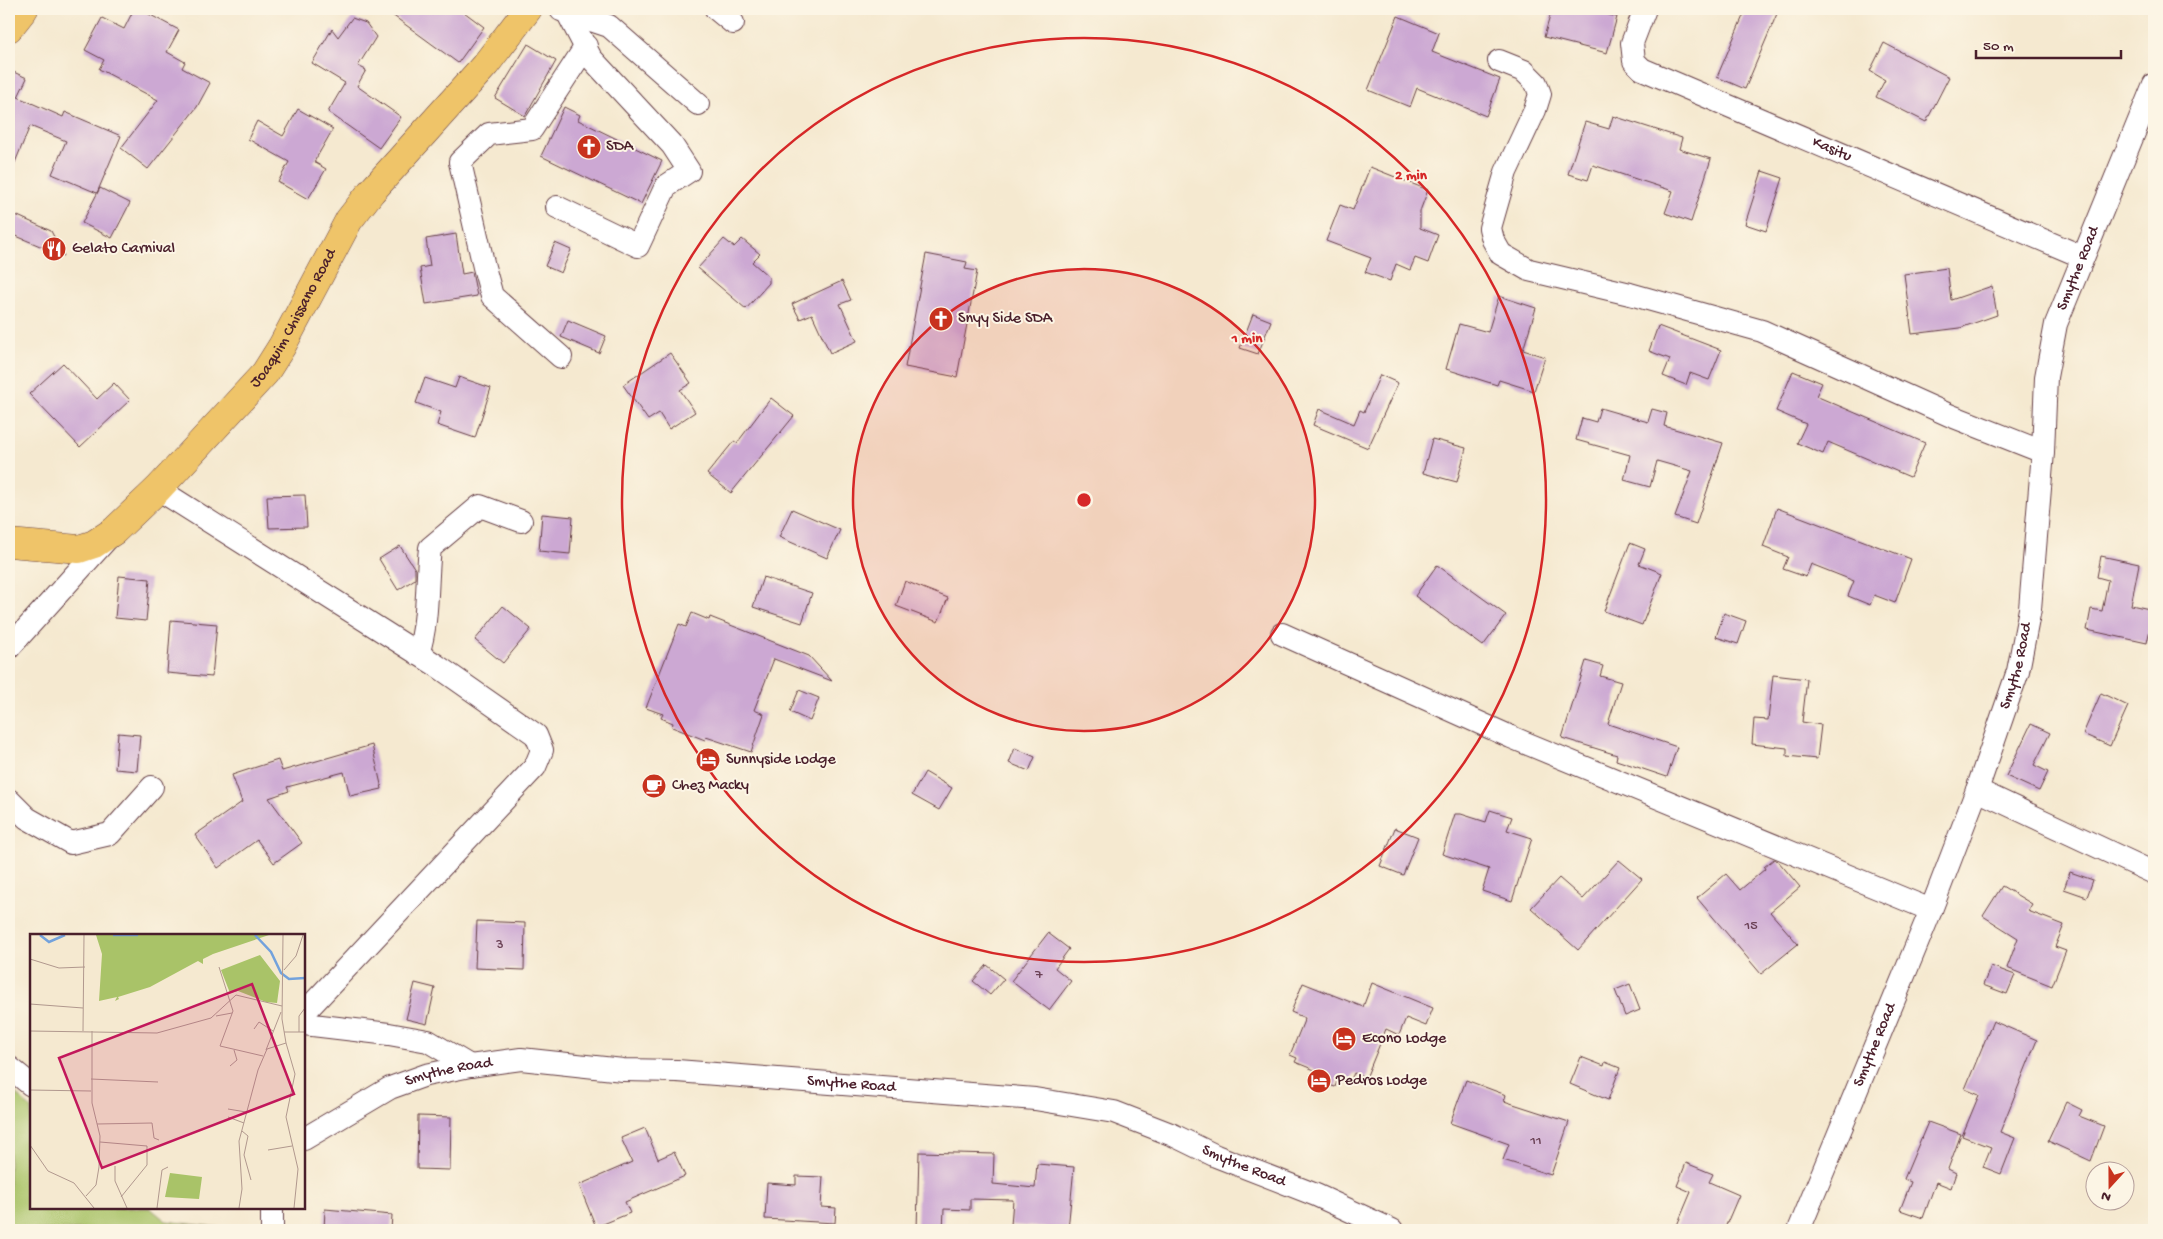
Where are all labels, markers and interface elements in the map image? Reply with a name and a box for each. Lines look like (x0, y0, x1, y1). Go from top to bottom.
scale bar (1976, 28, 2120, 60)
text: 50 m (1983, 38, 2014, 56)
street label: Kasitu (1809, 133, 1855, 167)
church icon: SDA (576, 134, 602, 160)
place label: SDA (606, 138, 635, 157)
text: 2 min (1395, 167, 1428, 185)
street label: Smythe Road (2053, 222, 2105, 313)
restaurant icon: Gelato Carnival (41, 236, 67, 262)
place label: Gelato Carnival (72, 240, 175, 259)
street label: Joaquim Chissano Road (246, 244, 342, 392)
church icon: Snyy Side SDA (928, 306, 954, 332)
place label: Snyy Side SDA (958, 310, 1054, 329)
text: 1 min (1231, 330, 1263, 348)
centre of rings (1075, 491, 1093, 509)
street label: Smythe Road (1996, 620, 2037, 712)
hotel icon: Sunnyside Lodge (695, 747, 721, 773)
place label: Sunnyside Lodge (726, 751, 836, 770)
cafe icon: Chez Macky (641, 773, 667, 799)
place label: Chez Macky (672, 777, 749, 796)
house number: 15 (1743, 918, 1758, 935)
inset map (30, 934, 305, 1209)
house number: 3 (495, 937, 504, 954)
house number: 7 (1034, 967, 1043, 984)
street label: Smythe Road (1850, 999, 1902, 1090)
hotel icon: Econo Lodge (1331, 1026, 1357, 1052)
place label: Econo Lodge (1362, 1030, 1447, 1049)
street label: Smythe Road (402, 1053, 495, 1091)
hotel icon: Pedros Lodge (1306, 1068, 1332, 1094)
street label: Smythe Road (806, 1072, 898, 1098)
place label: Pedros Lodge (1335, 1072, 1428, 1091)
house number: 11 (1529, 1133, 1542, 1150)
street label: Smythe Road (1198, 1141, 1290, 1192)
north arrow (2086, 1162, 2136, 1212)
text: N (2099, 1186, 2114, 1205)

